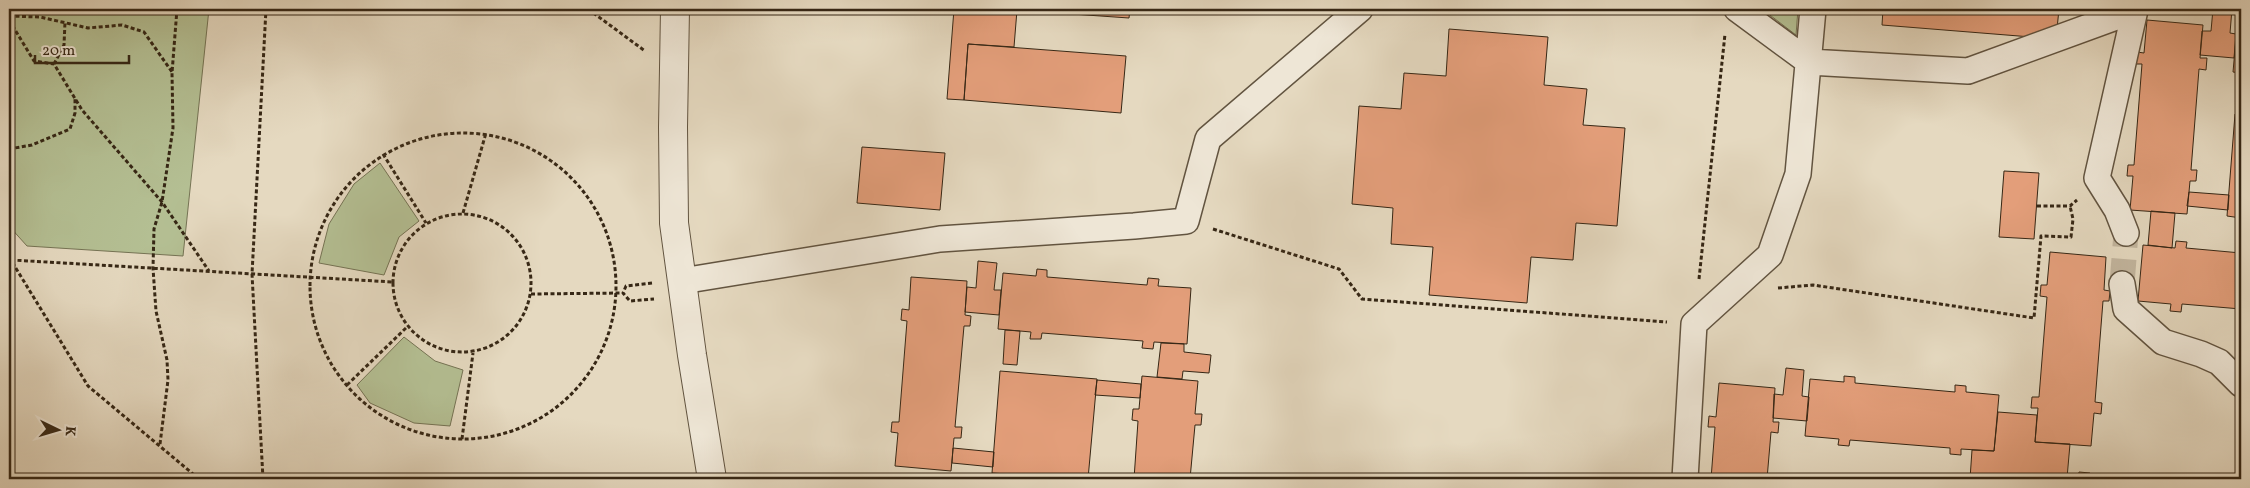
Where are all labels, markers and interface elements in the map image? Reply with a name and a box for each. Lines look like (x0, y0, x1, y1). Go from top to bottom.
scale bar (35, 32, 129, 64)
text: 20 m (42, 41, 75, 62)
north arrow (32, 406, 82, 456)
text: K (60, 425, 79, 437)

